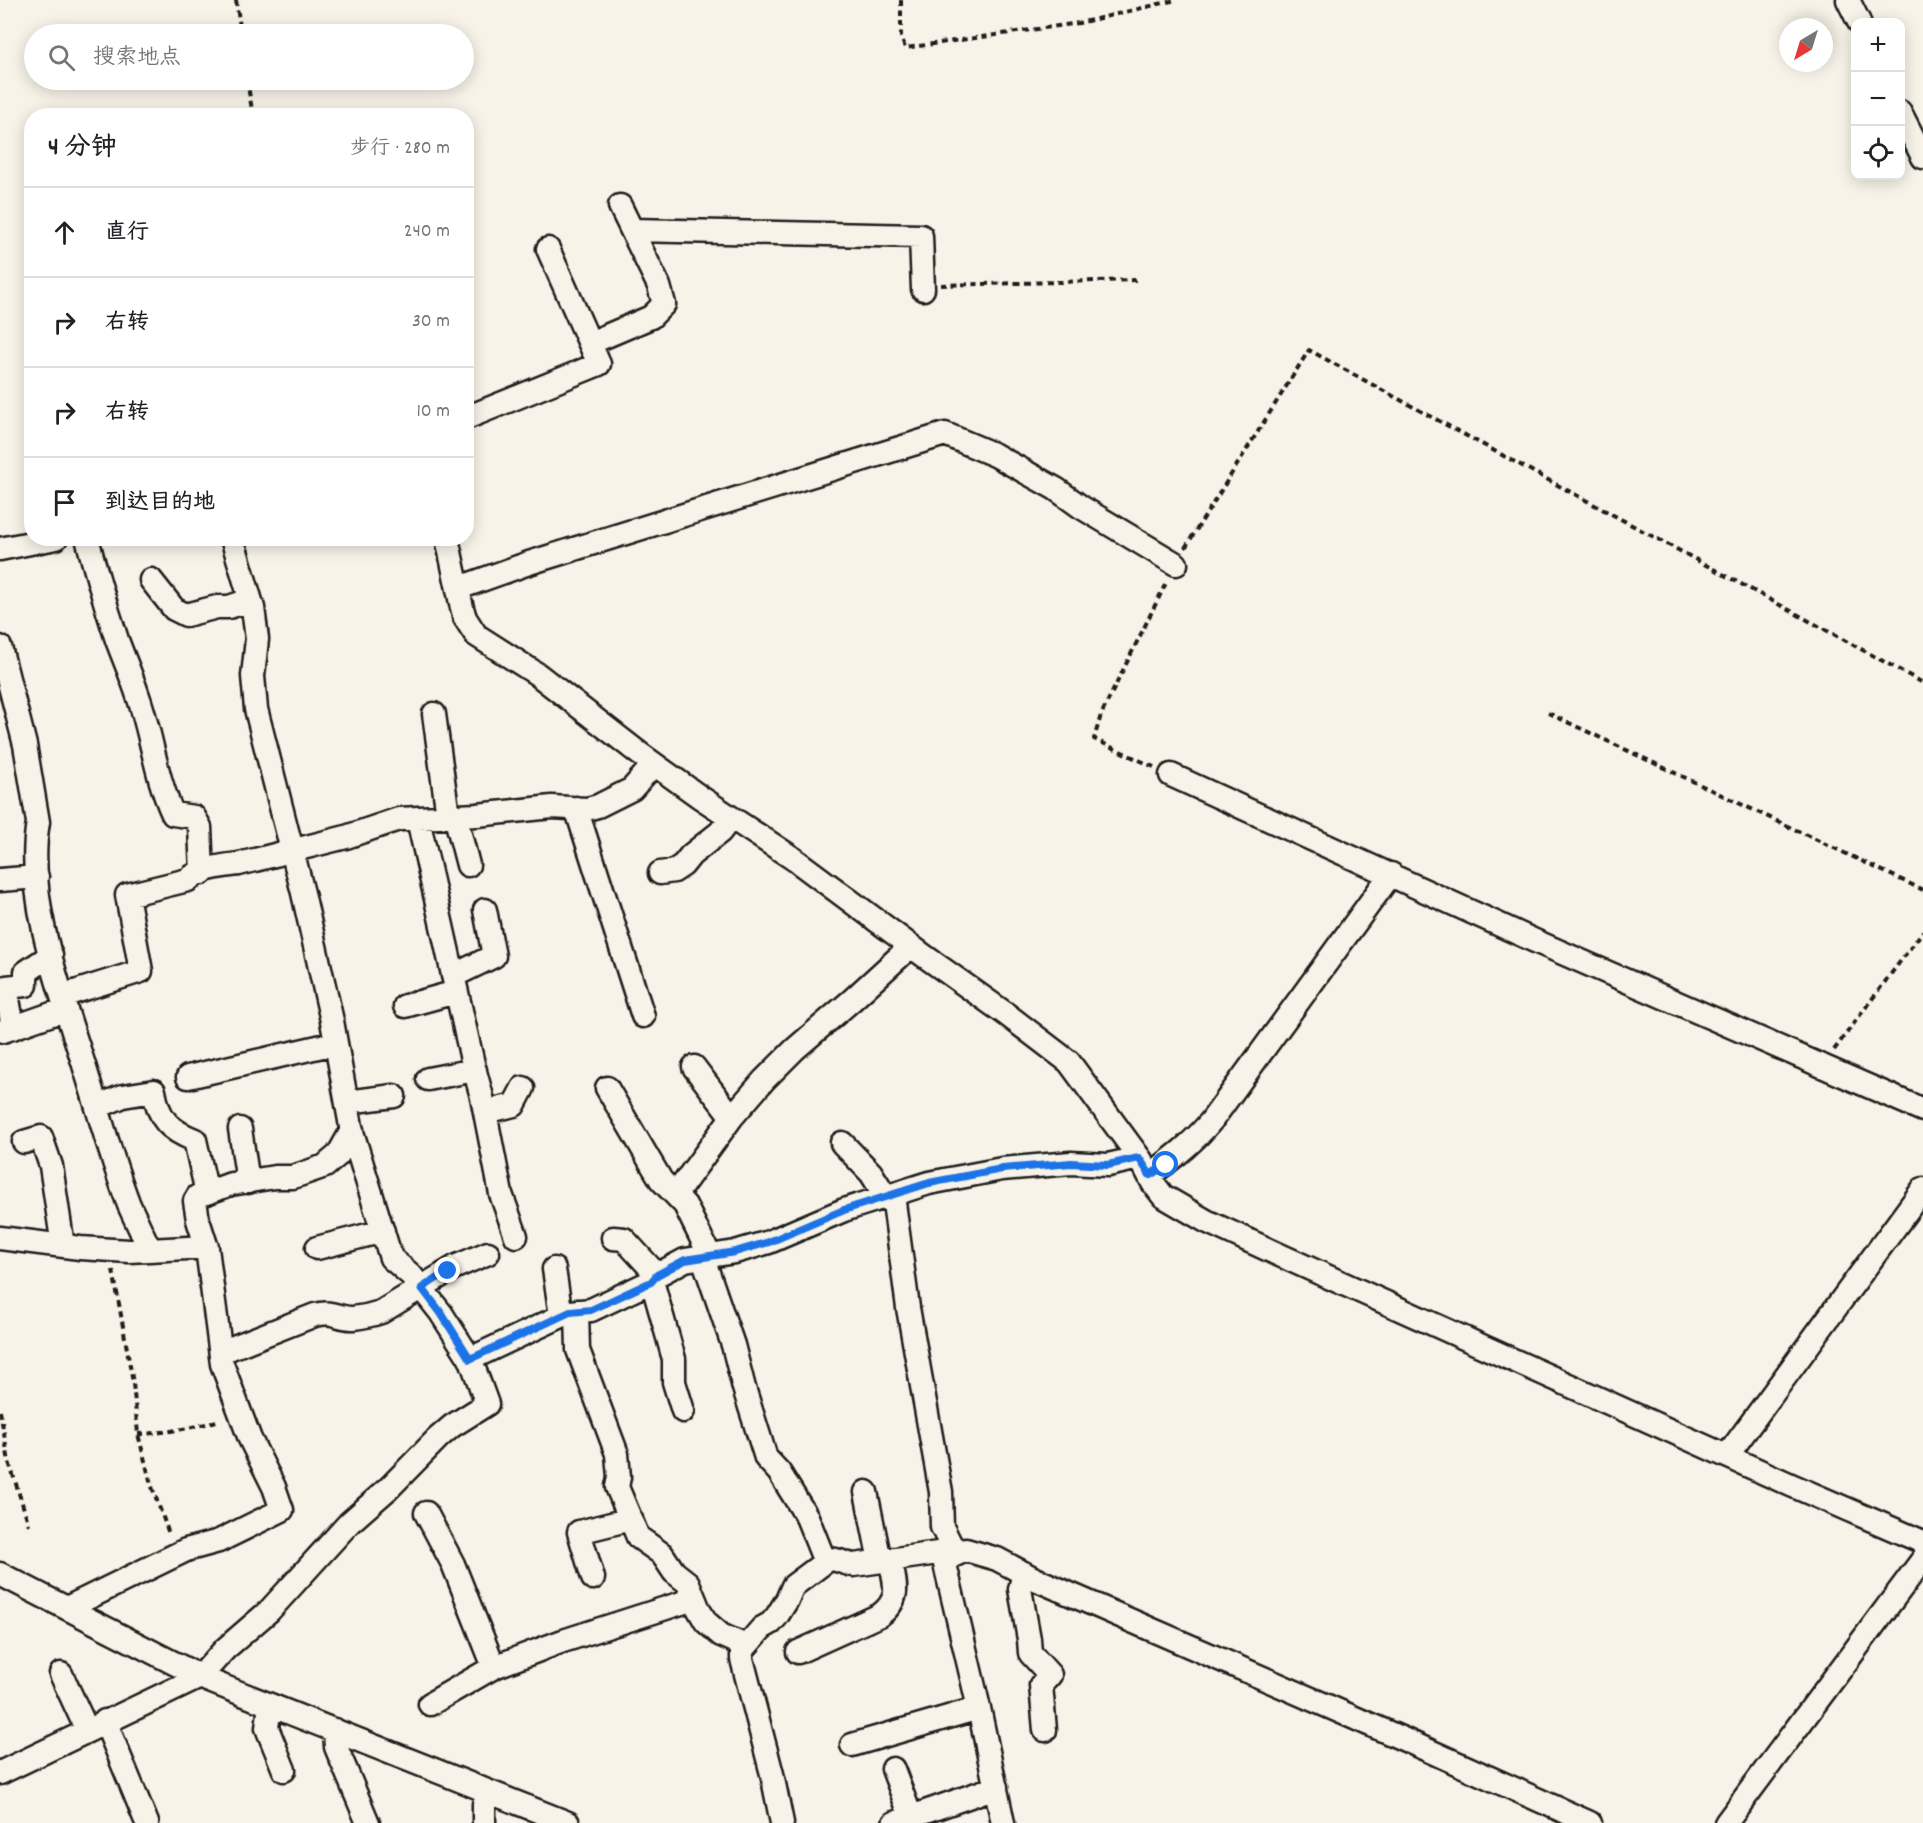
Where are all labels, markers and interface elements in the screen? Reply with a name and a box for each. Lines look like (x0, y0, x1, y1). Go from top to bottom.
north arrow (1779, 18, 1833, 72)
map controls (1851, 18, 1905, 180)
button: + (1851, 18, 1905, 72)
search box (24, 24, 474, 90)
icon: search (45, 41, 78, 74)
text: 搜索地点 (93, 43, 181, 74)
button: − (1851, 72, 1905, 126)
button: locate (1851, 126, 1905, 180)
text: 4 分钟 (48, 130, 117, 167)
text: 步行 · 280 m (350, 135, 450, 163)
icon: ahead (48, 216, 81, 249)
text: 直行 (105, 218, 149, 249)
text: 240 m (404, 218, 450, 246)
icon: right (48, 306, 81, 339)
text: 右转 (105, 308, 149, 339)
text: 30 m (412, 308, 450, 336)
icon: right (48, 396, 81, 429)
text: 右转 (105, 398, 149, 429)
text: 10 m (416, 398, 450, 426)
icon: arrive (48, 486, 81, 519)
text: 到达目的地 (105, 488, 215, 519)
route start (1152, 1151, 1178, 1177)
route end (434, 1257, 460, 1283)

